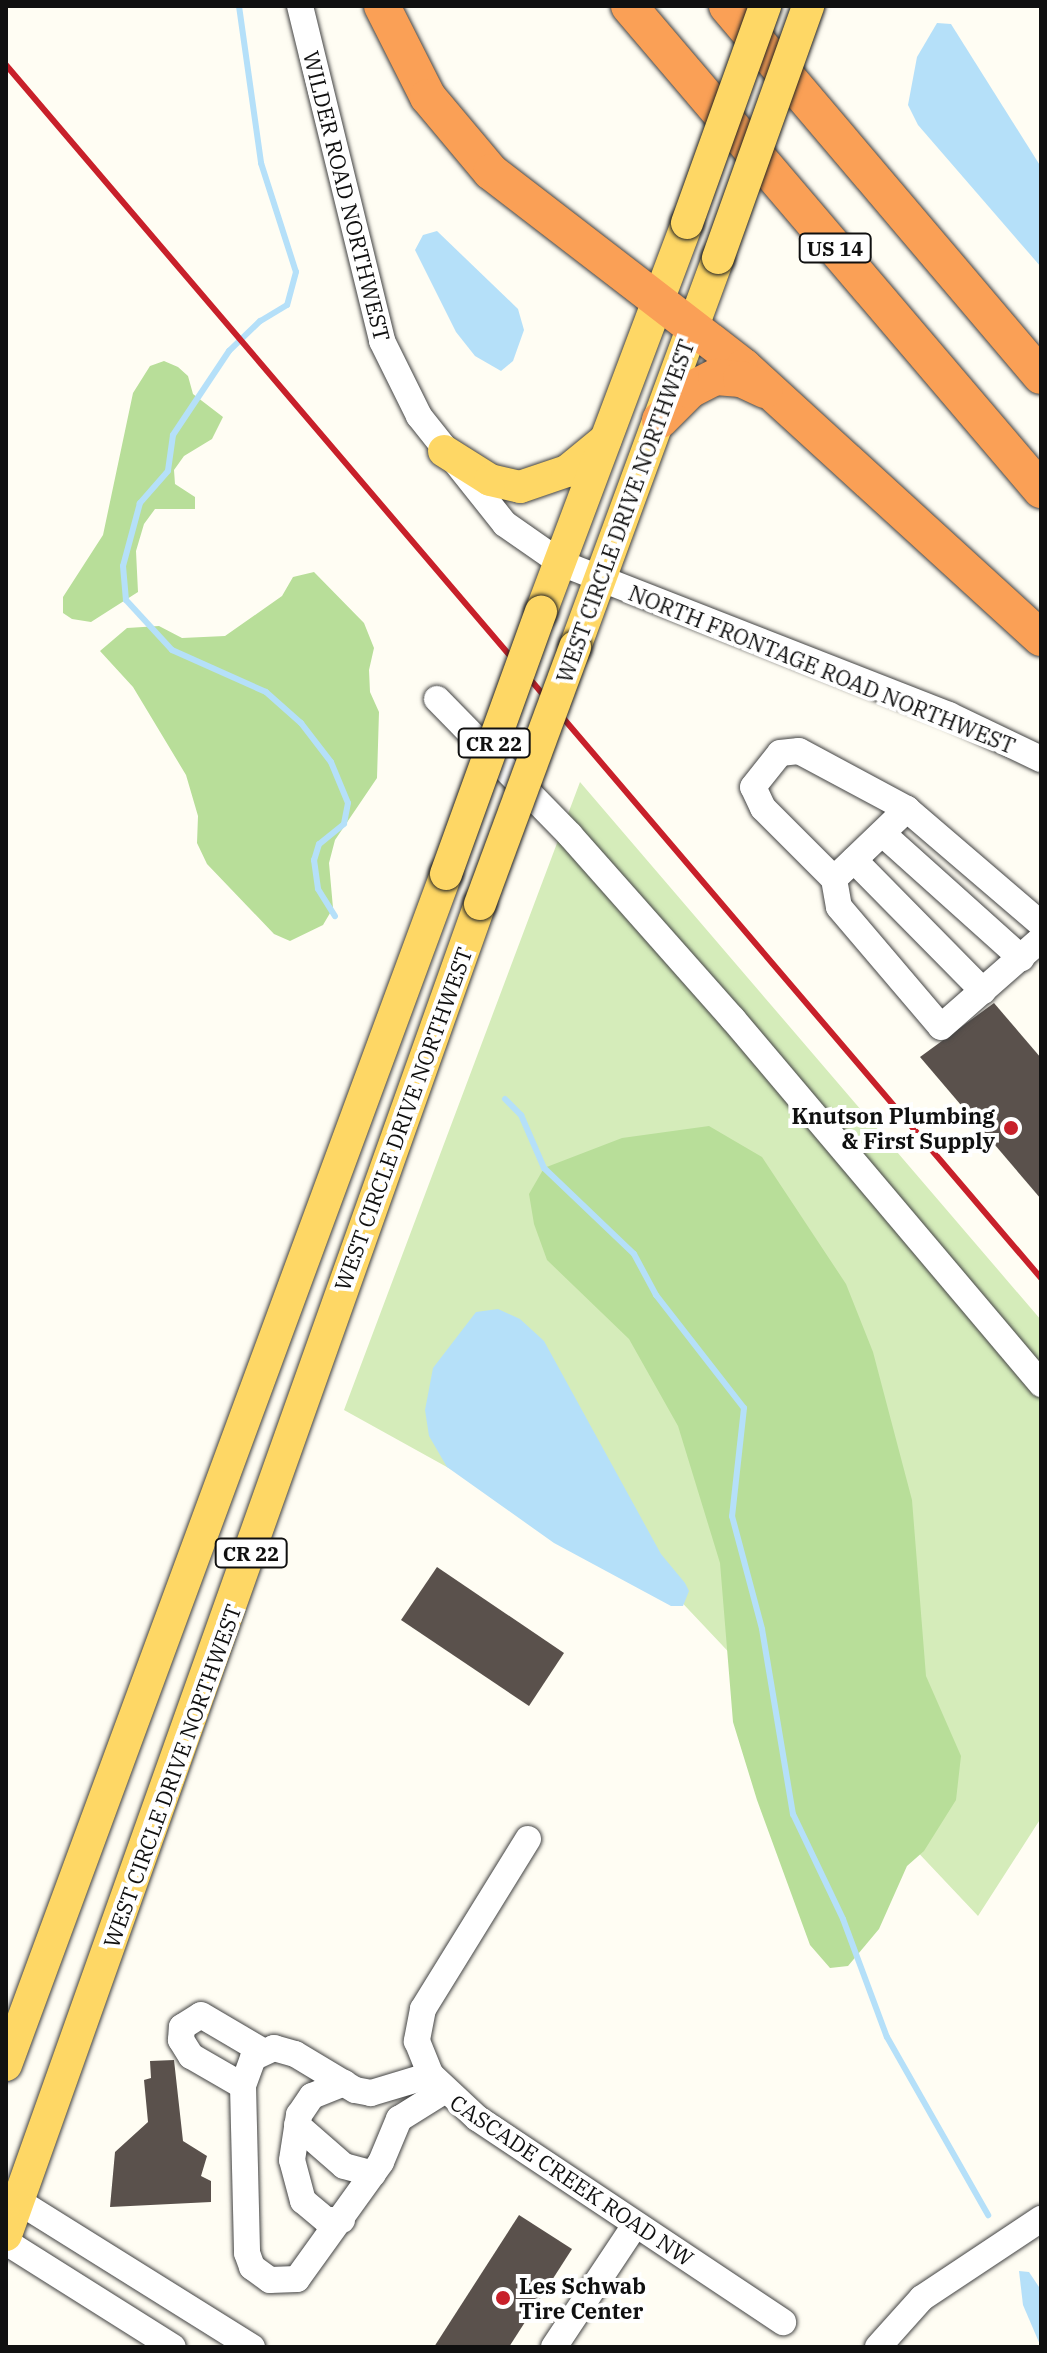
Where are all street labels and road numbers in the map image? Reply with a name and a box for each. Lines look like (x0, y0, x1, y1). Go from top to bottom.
street label: WILDER ROAD NORTHWEST (298, 48, 396, 344)
road number: US 14 (797, 232, 873, 264)
street label: WEST CIRCLE DRIVE NORTHWEST (550, 336, 700, 686)
street label: NORTH FRONTAGE ROAD NORTHWEST (625, 579, 1019, 759)
road number: CR 22 (456, 727, 532, 759)
street label: WEST CIRCLE DRIVE NORTHWEST (328, 944, 478, 1294)
road number: CR 22 (213, 1537, 289, 1569)
street label: WEST CIRCLE DRIVE NORTHWEST (97, 1601, 247, 1951)
street label: CASCADE CREEK ROAD NW (445, 2089, 699, 2271)

